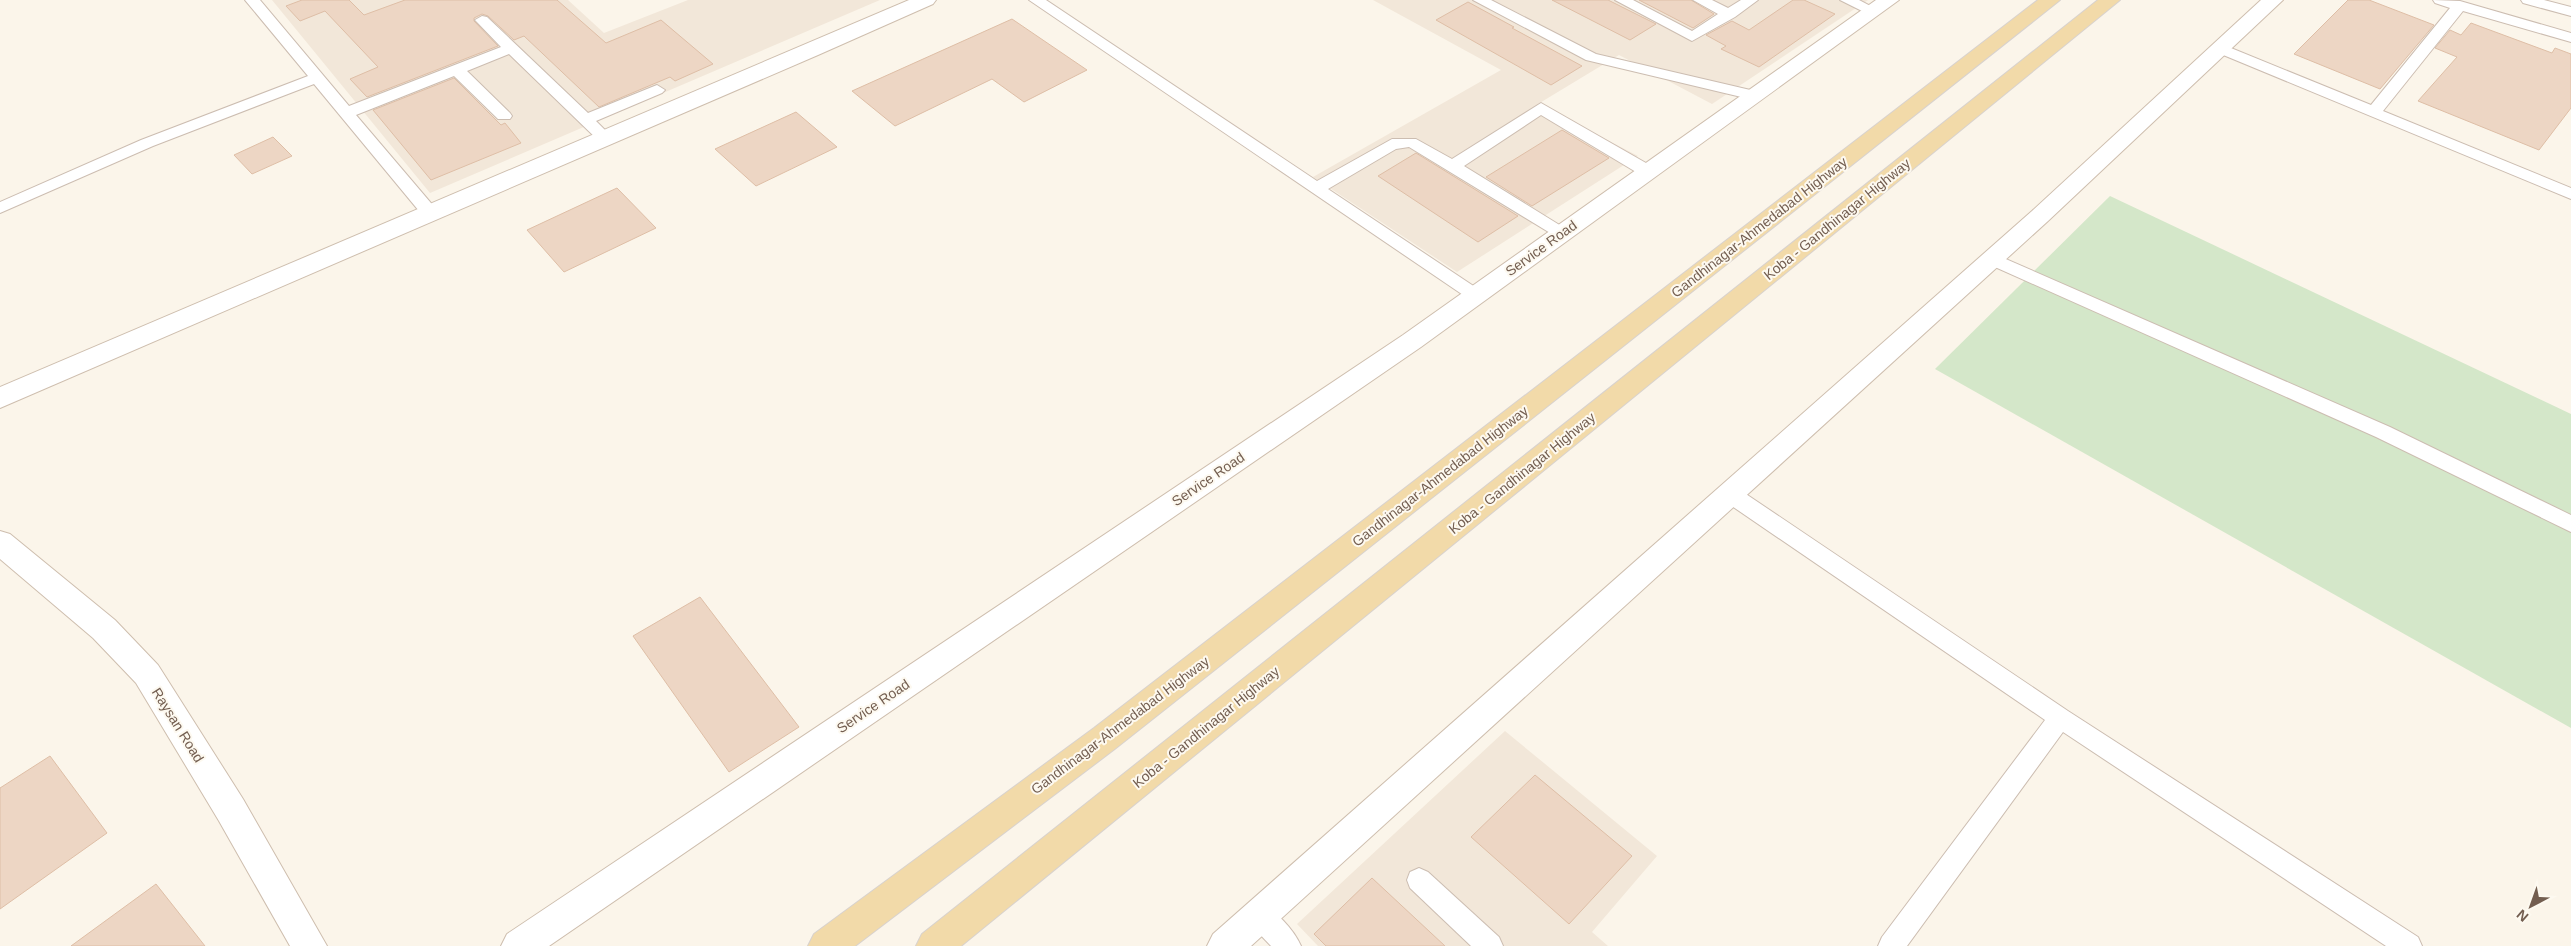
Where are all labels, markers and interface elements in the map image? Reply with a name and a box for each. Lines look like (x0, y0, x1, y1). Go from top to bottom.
street label: Gandhinagar-Ahmedabad Highway (1668, 153, 1850, 301)
street label: Koba - Gandhinagar Highway (1761, 155, 1913, 283)
street label: Service Road (1502, 217, 1580, 279)
street label: Gandhinagar-Ahmedabad Highway (1349, 402, 1531, 550)
street label: Koba - Gandhinagar Highway (1446, 409, 1598, 537)
street label: Service Road (1169, 449, 1247, 509)
street label: Gandhinagar-Ahmedabad Highway (1028, 653, 1212, 797)
street label: Koba - Gandhinagar Highway (1130, 663, 1282, 791)
street label: Service Road (834, 676, 912, 736)
street label: Raysan Road (149, 685, 207, 765)
north arrow (2506, 881, 2556, 931)
text: N (2513, 906, 2532, 925)

